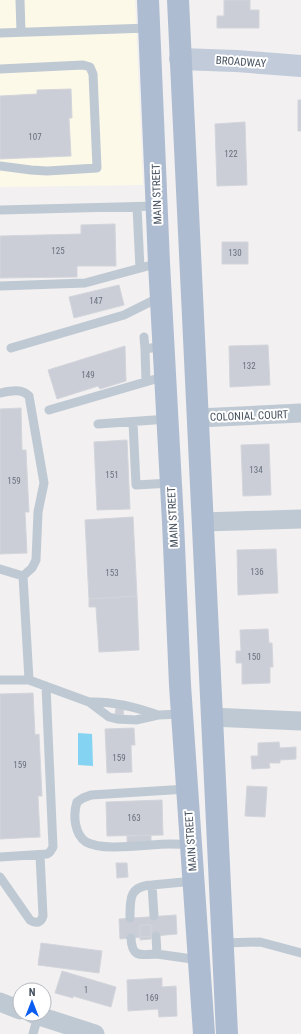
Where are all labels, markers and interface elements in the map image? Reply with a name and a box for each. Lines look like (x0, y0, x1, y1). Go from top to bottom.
street label: BROADWAY (215, 54, 267, 70)
house number: 107 (28, 132, 42, 142)
house number: 122 (224, 149, 238, 159)
street label: MAIN STREET (149, 163, 165, 225)
house number: 125 (51, 246, 65, 256)
house number: 130 (228, 248, 242, 258)
house number: 147 (89, 296, 103, 306)
house number: 132 (242, 361, 256, 371)
house number: 149 (81, 370, 95, 380)
street label: COLONIAL COURT (210, 408, 289, 424)
house number: 134 (249, 465, 263, 475)
house number: 151 (105, 470, 119, 480)
house number: 159 (7, 476, 21, 486)
street label: MAIN STREET (165, 486, 181, 548)
house number: 136 (250, 567, 264, 577)
house number: 153 (105, 568, 119, 578)
house number: 150 (247, 652, 261, 662)
house number: 159 (112, 753, 126, 763)
house number: 159 (13, 760, 27, 770)
street label: MAIN STREET (182, 810, 200, 872)
house number: 163 (127, 813, 141, 823)
north arrow (12, 982, 52, 1022)
house number: 1 (84, 985, 88, 995)
text: N (29, 986, 36, 999)
house number: 169 (145, 993, 159, 1003)

